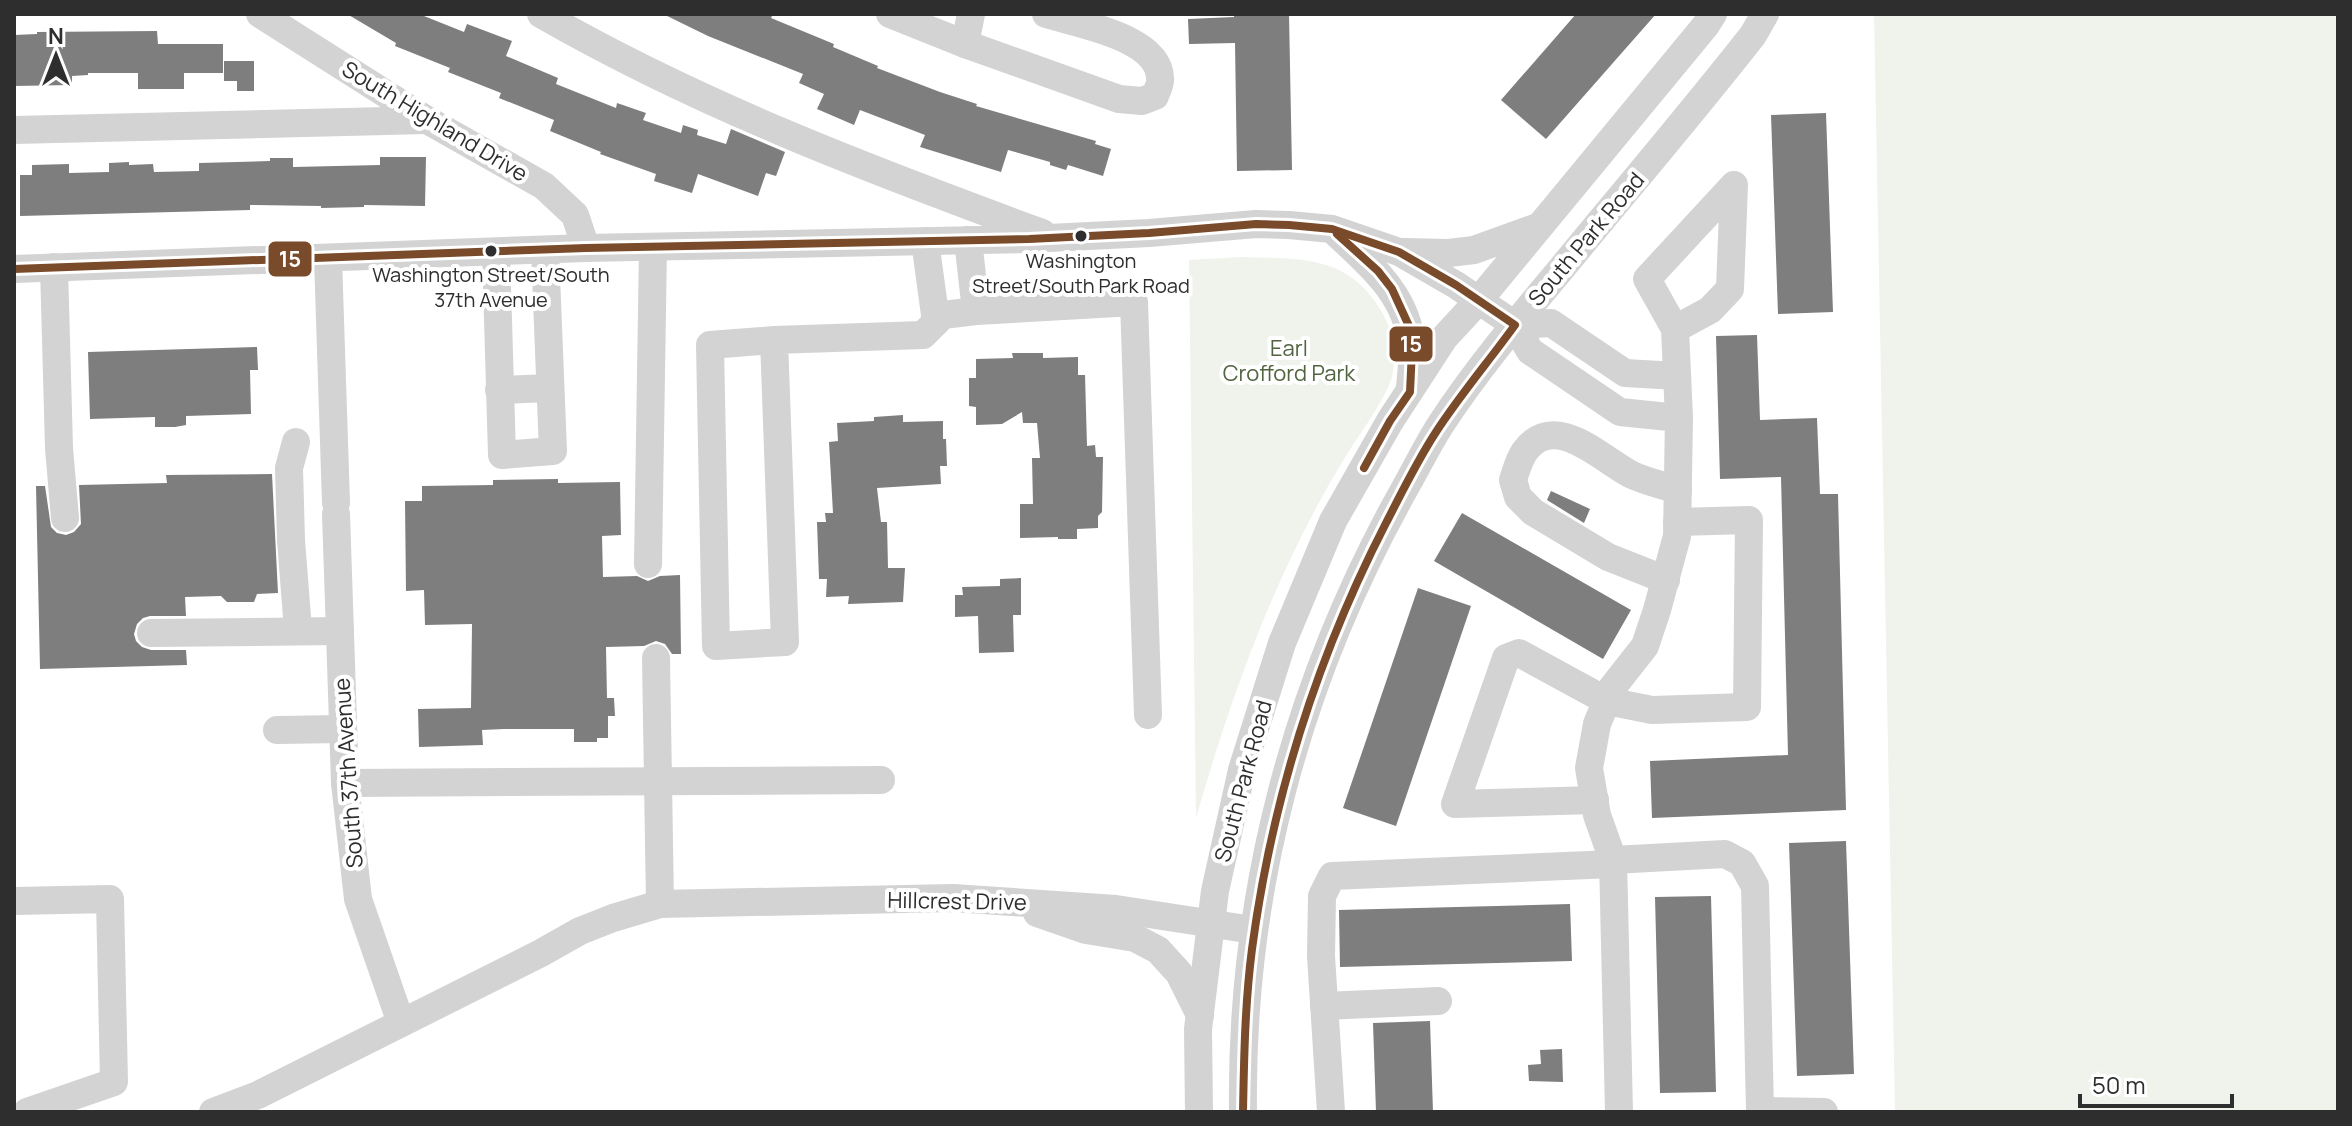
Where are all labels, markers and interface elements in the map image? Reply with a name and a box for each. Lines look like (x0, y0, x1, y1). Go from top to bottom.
north arrow (16, 16, 96, 96)
text: N (48, 21, 64, 51)
street label: South Highland Drive (337, 54, 533, 188)
street label: South Park Road (1521, 166, 1651, 312)
marker: Washington Street/South Park Road (1073, 228, 1089, 244)
line badge: 15 (267, 240, 313, 278)
marker: Washington Street/South 37th Avenue (483, 243, 499, 259)
text: 15 (279, 244, 301, 274)
place label: Washington Street/South Park Road (972, 247, 1190, 299)
place label: Washington Street/South 37th Avenue (372, 261, 610, 313)
line badge: 15 (1388, 325, 1434, 363)
text: 15 (1400, 329, 1422, 359)
park label: Earl Crofford Park (1223, 333, 1356, 388)
street label: South 37th Avenue (326, 677, 370, 869)
street label: South Park Road (1207, 697, 1279, 865)
street label: Hillcrest Drive (887, 885, 1027, 917)
scale bar (2080, 1058, 2232, 1108)
text: 50 m (2092, 1068, 2146, 1101)

